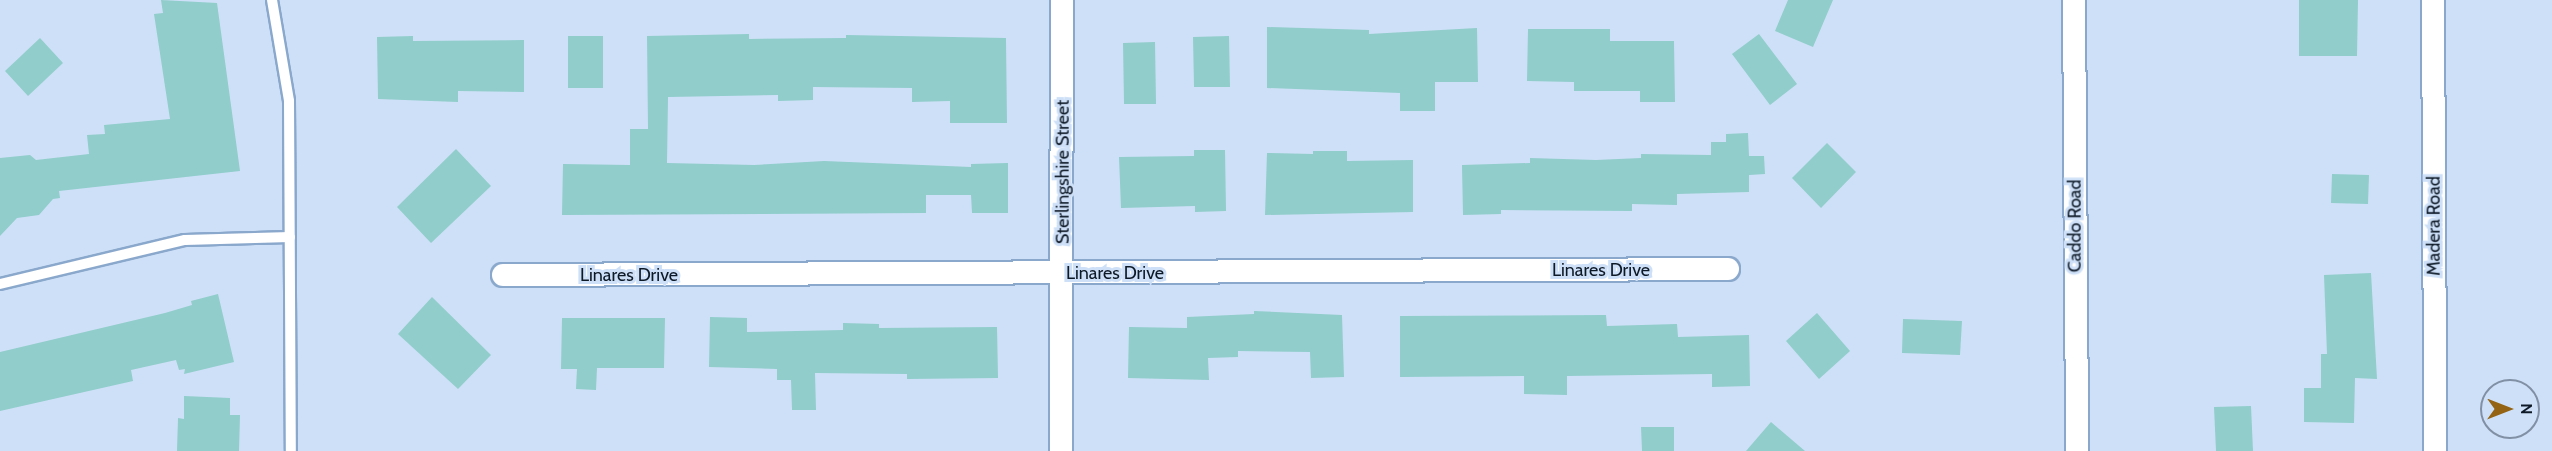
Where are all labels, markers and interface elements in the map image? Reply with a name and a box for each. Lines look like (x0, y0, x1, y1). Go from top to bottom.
street label: Sterlingshire Street (1052, 100, 1074, 244)
street label: Madera Road (2423, 176, 2445, 276)
street label: Caddo Road (2064, 180, 2086, 272)
street label: Linares Drive (1552, 259, 1650, 281)
street label: Linares Drive (1066, 262, 1164, 284)
street label: Linares Drive (580, 264, 678, 286)
north arrow (2480, 379, 2540, 439)
text: N (2517, 403, 2536, 415)

